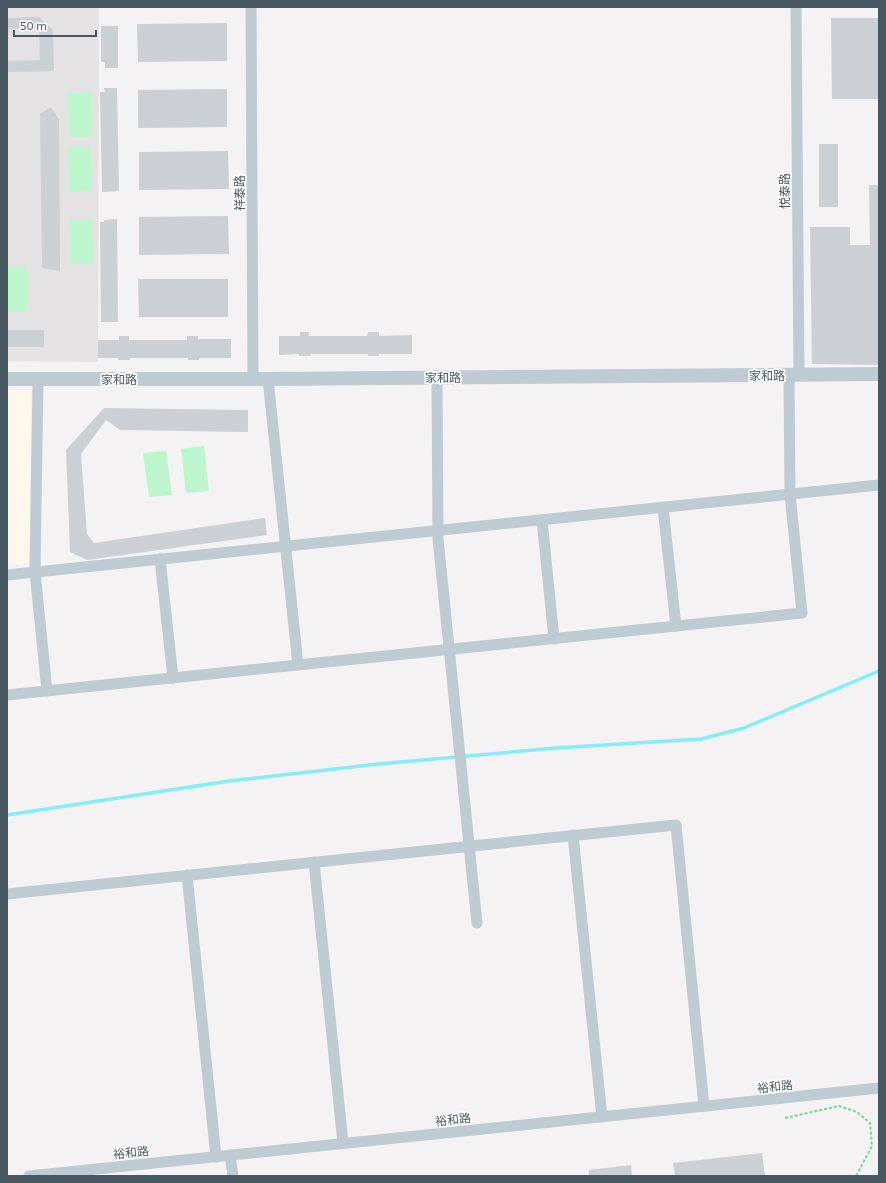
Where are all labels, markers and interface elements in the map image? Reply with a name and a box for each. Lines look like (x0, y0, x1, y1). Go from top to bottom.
scale bar (14, 12, 96, 38)
text: 50 m (20, 18, 47, 32)
street label: 悦泰路 (777, 173, 791, 209)
street label: 祥泰路 (232, 175, 246, 211)
street label: 家和路 (749, 368, 785, 382)
street label: 家和路 (425, 370, 461, 384)
street label: 家和路 (101, 372, 137, 386)
street label: 裕和路 (756, 1077, 794, 1095)
street label: 裕和路 (434, 1110, 472, 1128)
street label: 裕和路 (112, 1143, 150, 1161)

